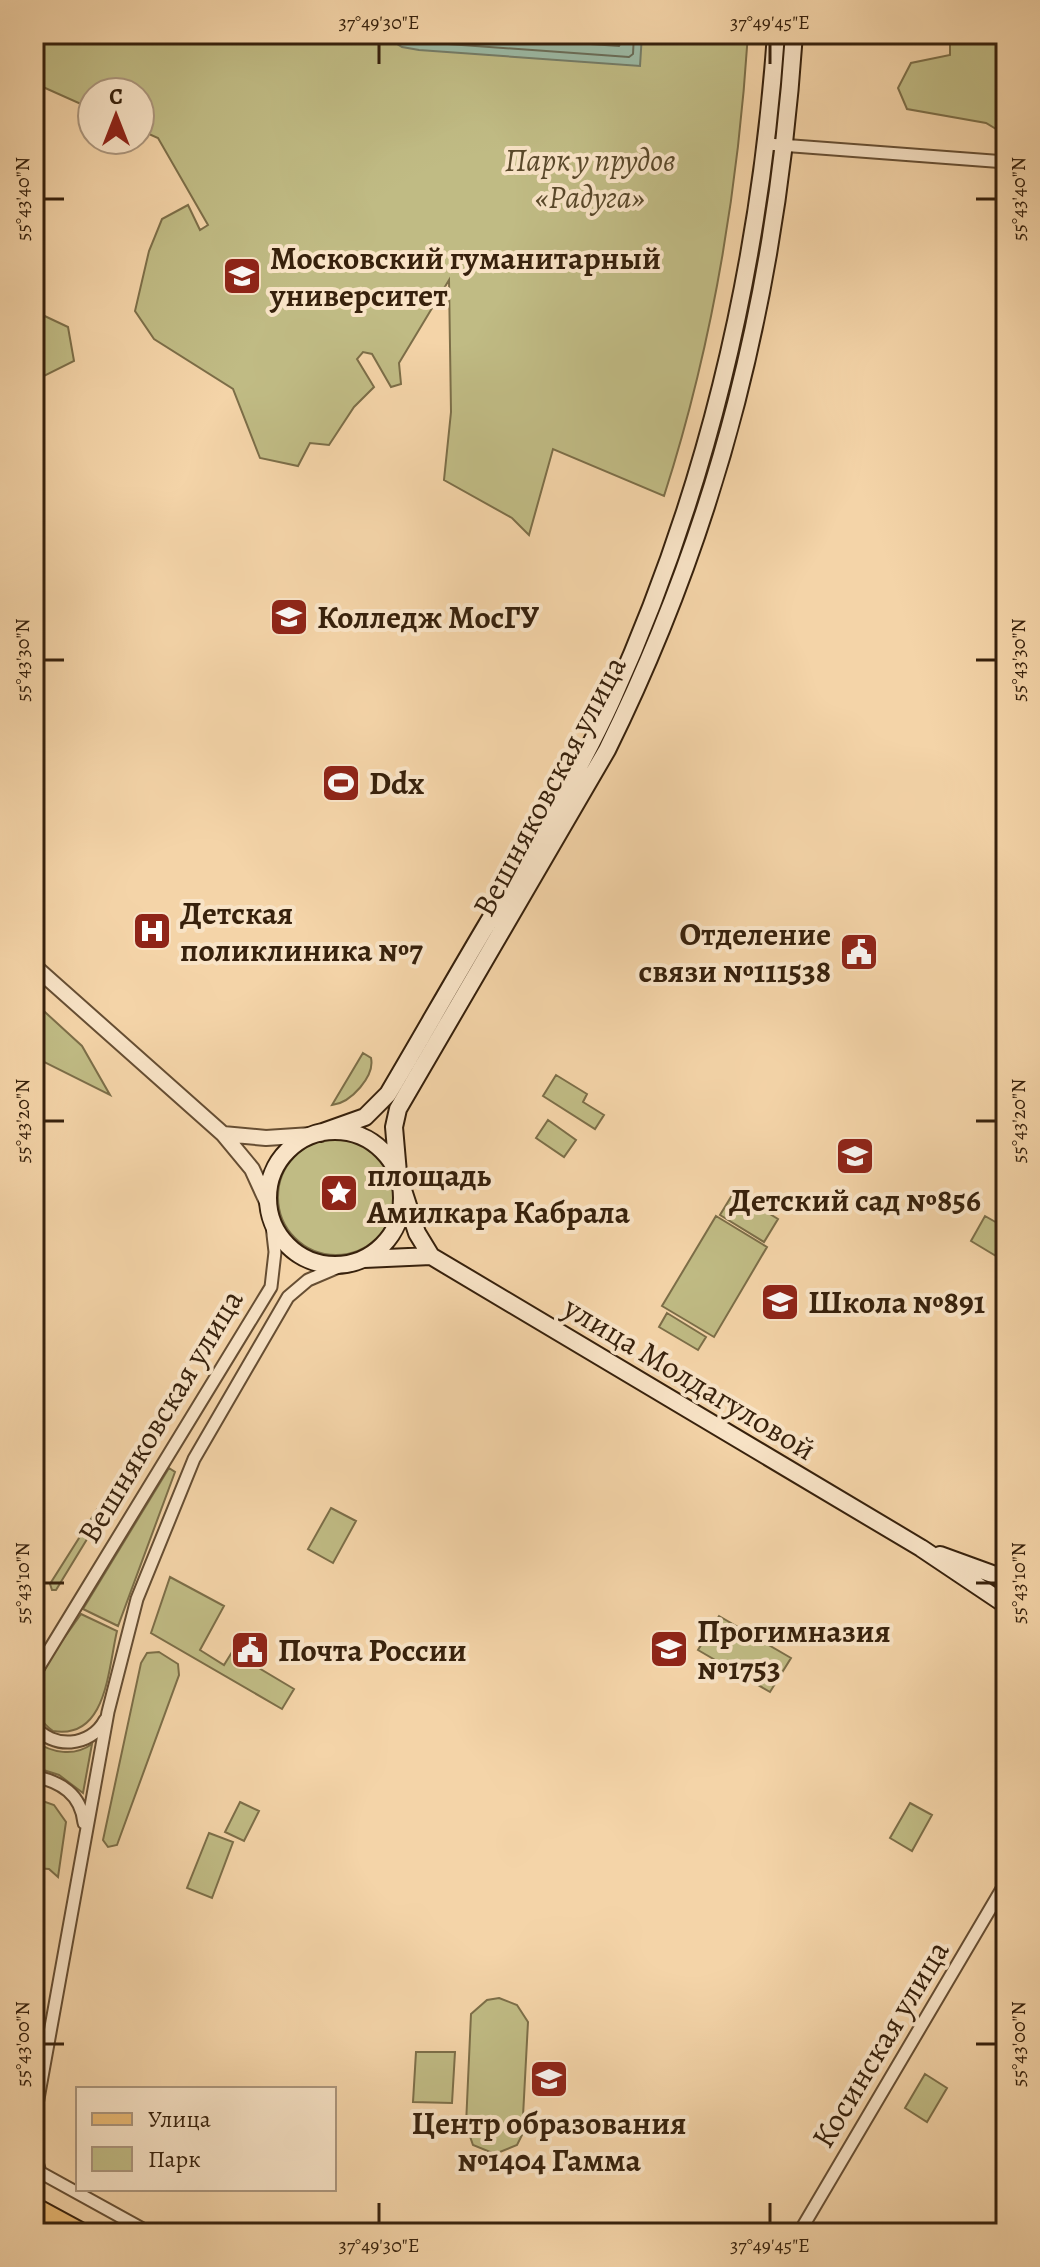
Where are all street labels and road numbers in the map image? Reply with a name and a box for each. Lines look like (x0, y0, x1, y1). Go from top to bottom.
street label: Вешняковская улица (462, 648, 636, 924)
street label: Вешняковская улица (67, 1281, 253, 1551)
street label: улица Молдагуловой (555, 1285, 824, 1471)
street label: Косинская улица (801, 1932, 959, 2156)

